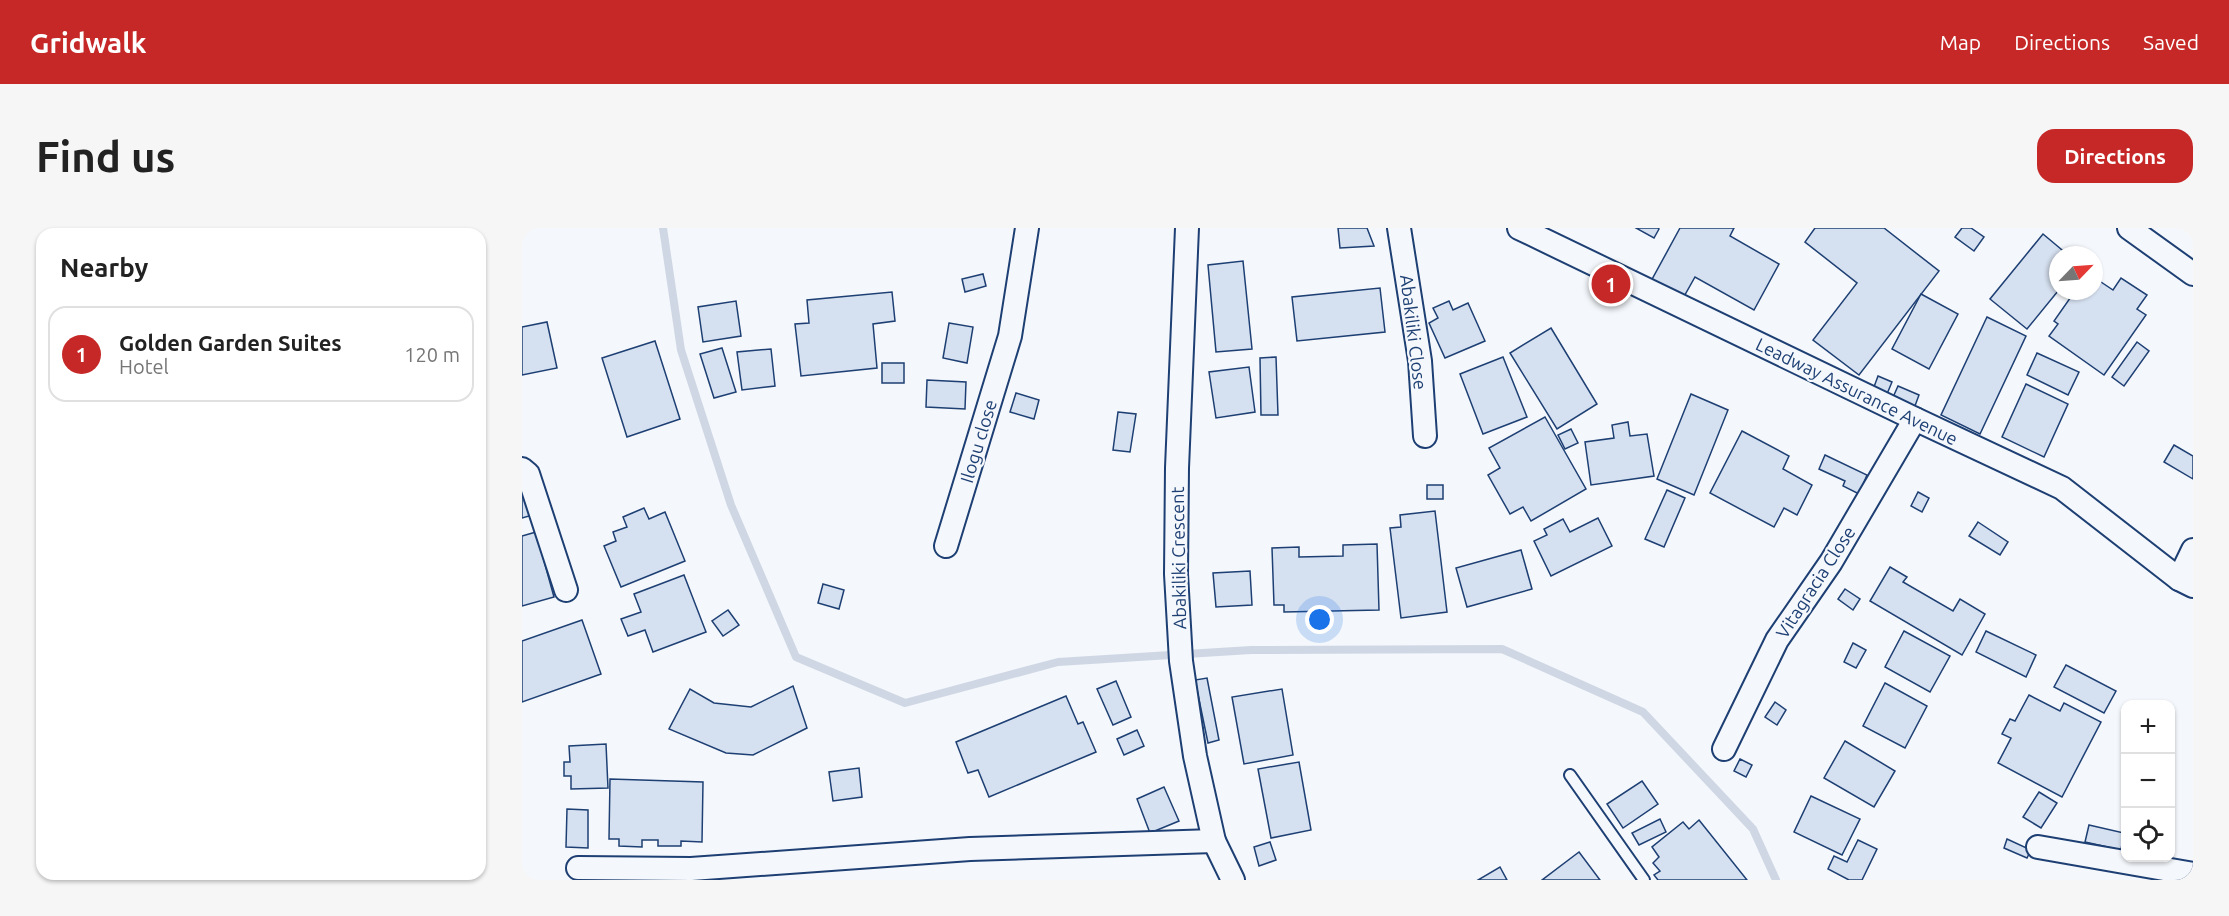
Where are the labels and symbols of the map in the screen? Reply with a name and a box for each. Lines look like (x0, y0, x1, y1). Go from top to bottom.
north arrow (2049, 246, 2103, 300)
pin: 1 (1592, 262, 1630, 306)
street label: Abakiliki Close (1397, 273, 1431, 391)
street label: Leadway Assurance Avenue (1753, 333, 1961, 449)
street label: Ilogu close (956, 397, 1000, 485)
street label: Abakiliki Crescent (1167, 486, 1189, 630)
street label: Vitagracia Close (1771, 522, 1859, 642)
your location (1305, 605, 1334, 634)

